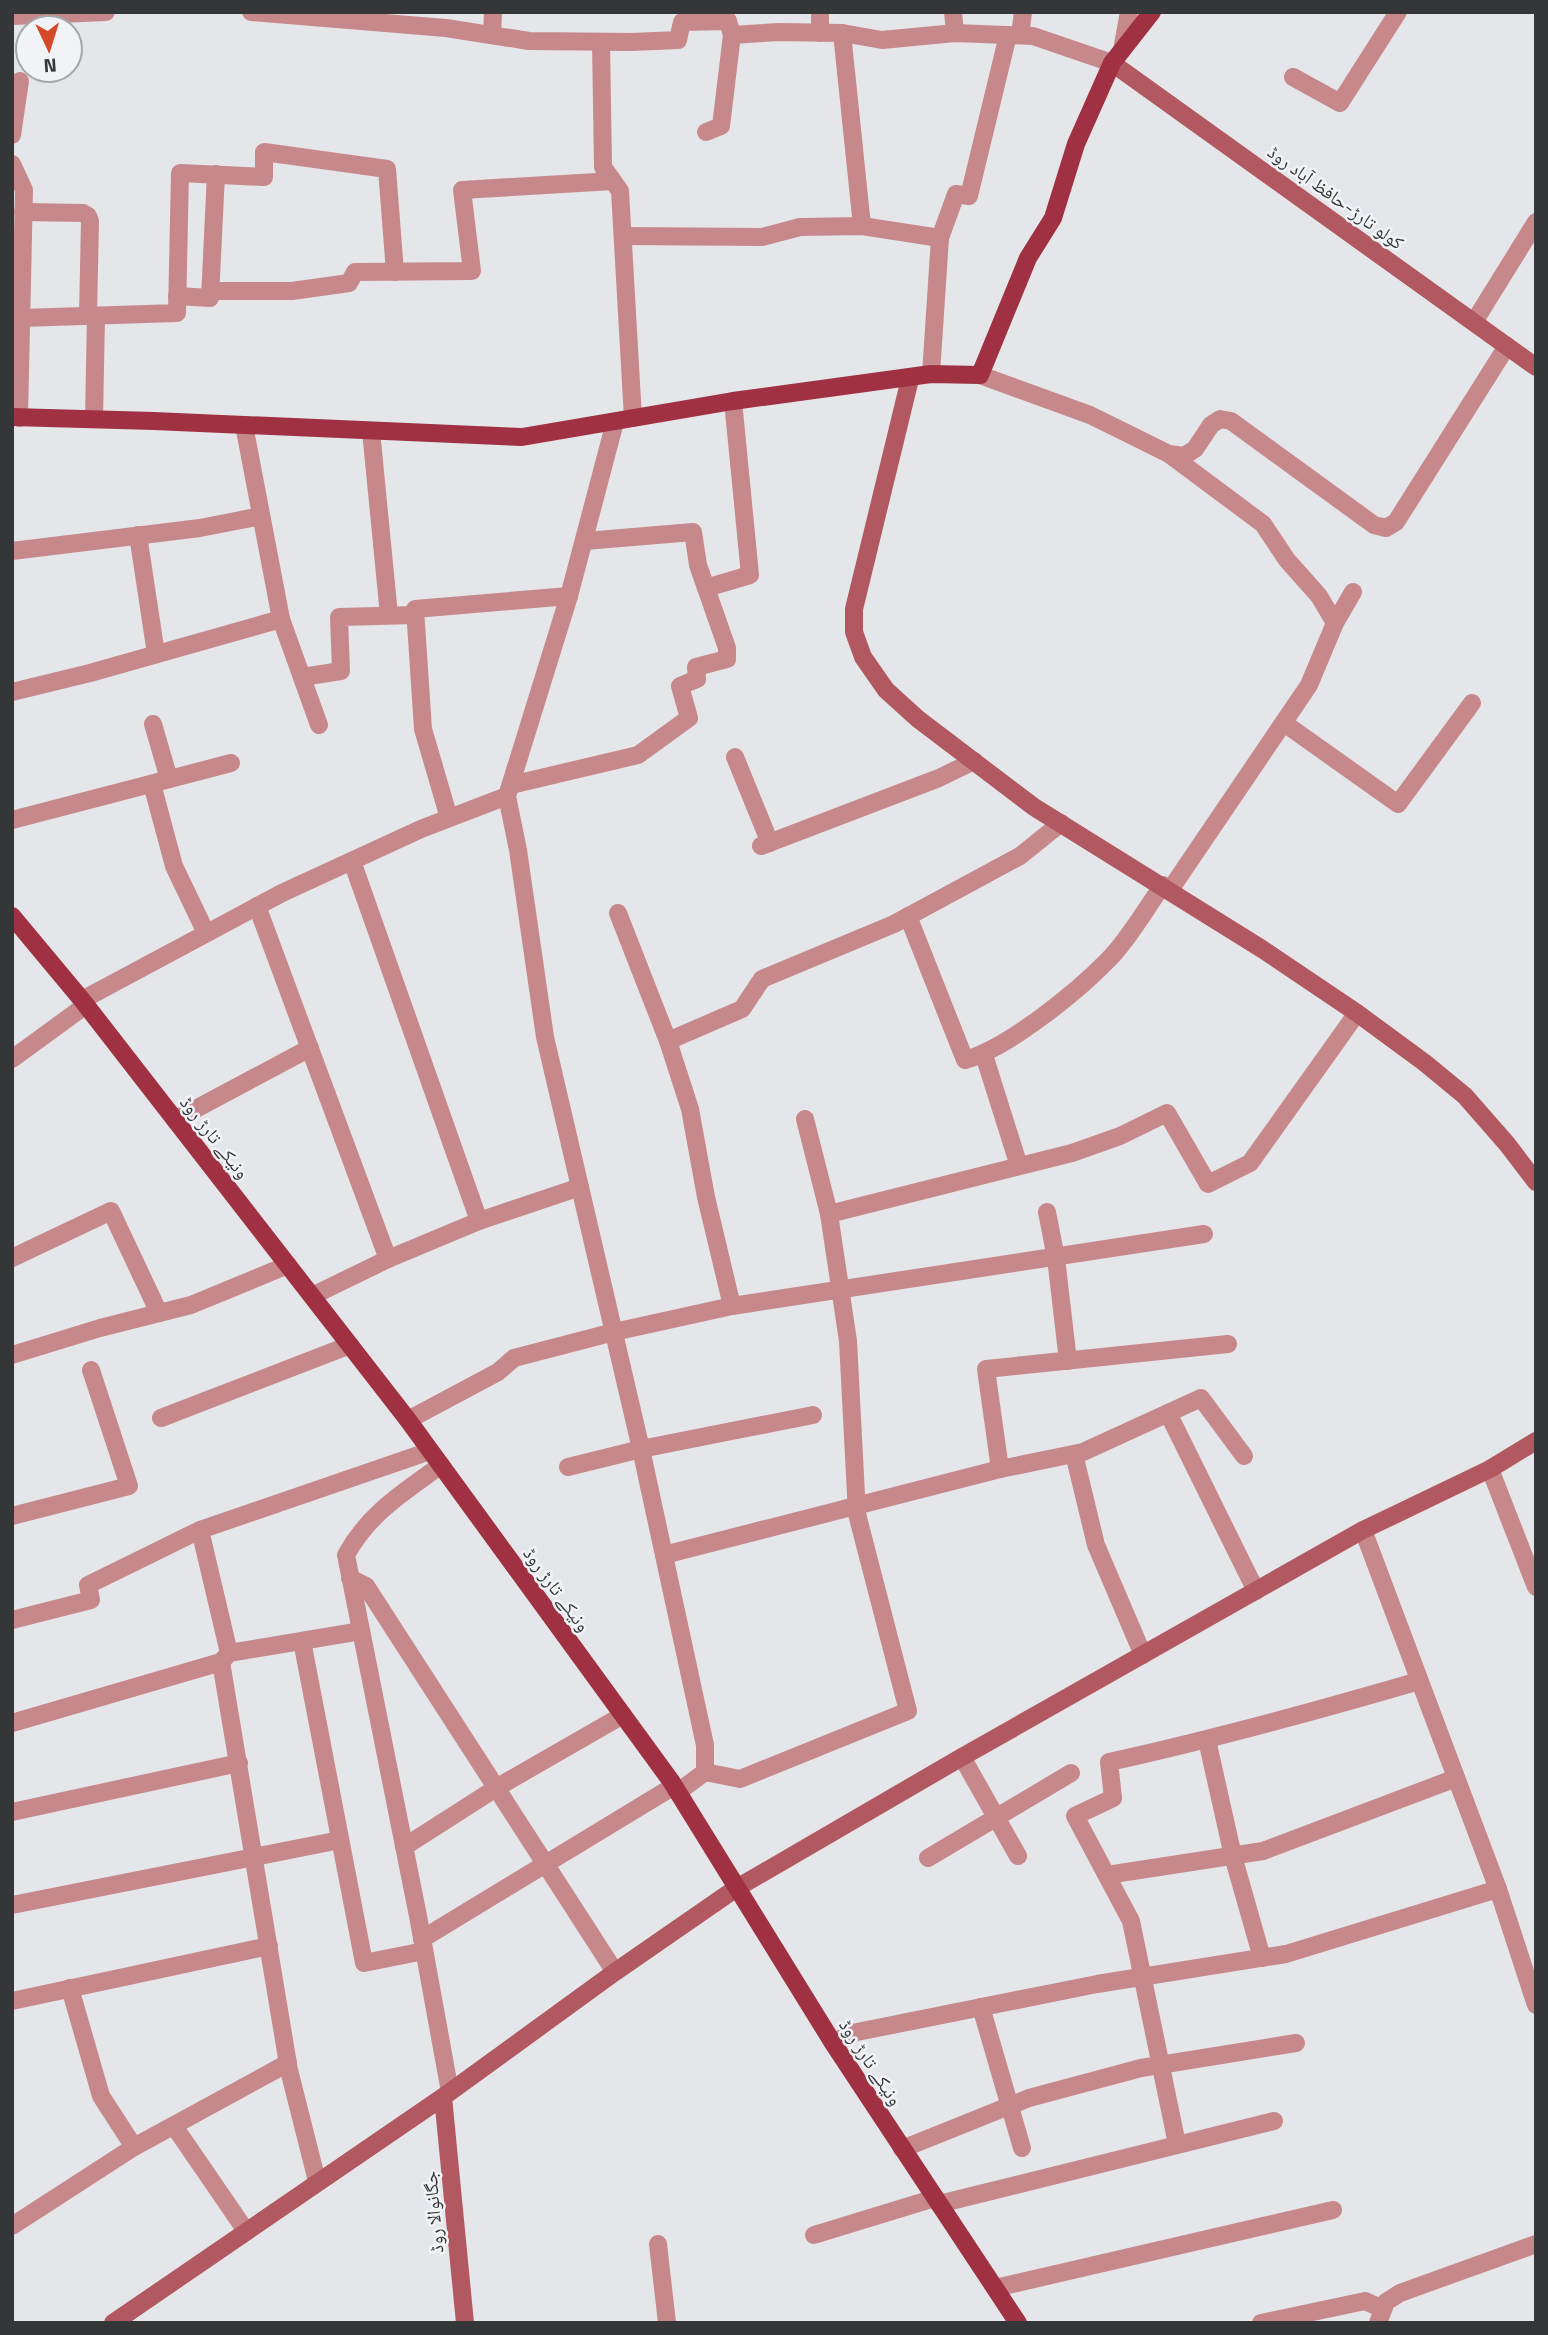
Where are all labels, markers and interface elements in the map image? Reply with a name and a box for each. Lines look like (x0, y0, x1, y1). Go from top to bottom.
north arrow (14, 14, 84, 84)
text: N (43, 52, 58, 81)
street label: کولو تارڑ-حافظ آباد روڈ (1262, 137, 1411, 256)
street label: ونیکے تارڑ روڈ (174, 1089, 257, 1185)
street label: ونیکے تارڑ روڈ (517, 1540, 598, 1637)
street label: ونیکے تارڑ روڈ (832, 2012, 910, 2111)
street label: جگانوالا روڈ (414, 2170, 451, 2254)

